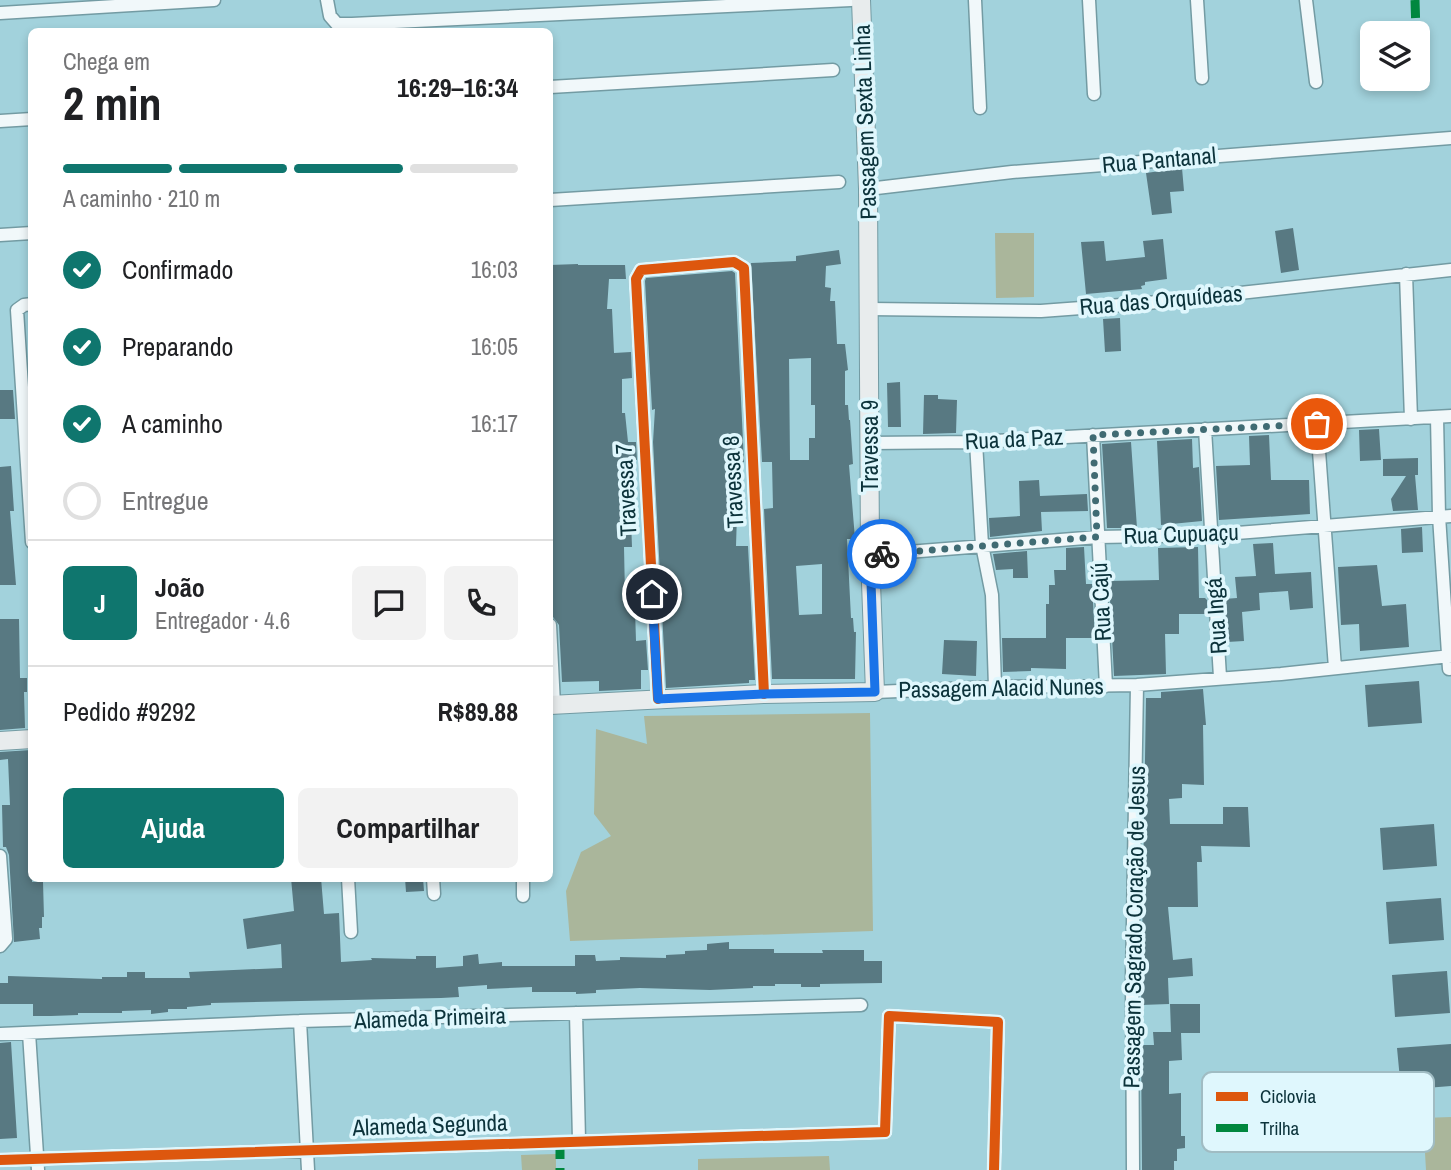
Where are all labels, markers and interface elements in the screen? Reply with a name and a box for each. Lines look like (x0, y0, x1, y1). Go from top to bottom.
map controls (1360, 21, 1430, 91)
button: layers (1360, 21, 1430, 91)
street label: Passagem Sexta Linha (846, 24, 883, 220)
text: Chega em (63, 46, 150, 77)
text: 16:29–16:34 (397, 70, 518, 105)
text: 2 min (63, 72, 162, 134)
street label: Rua Pantanal (1101, 139, 1217, 180)
text: A caminho · 210 m (63, 183, 220, 214)
icon: check (63, 251, 101, 289)
text: Confirmado (122, 252, 233, 287)
text: 16:03 (471, 254, 518, 285)
street label: Rua das Orquídeas (1078, 277, 1244, 322)
icon: check (63, 328, 101, 366)
text: Preparando (122, 329, 233, 364)
text: 16:05 (471, 331, 518, 362)
pin (1287, 394, 1347, 454)
street label: Travessa 9 (854, 400, 885, 492)
icon: check (63, 405, 101, 443)
icon: bag (1298, 405, 1336, 443)
text: A caminho (122, 406, 223, 441)
text: 16:17 (471, 408, 518, 439)
street label: Rua da Paz (964, 420, 1064, 457)
street label: Travessa 8 (715, 435, 750, 529)
street label: Travessa 7 (608, 443, 643, 537)
text: Entregue (122, 483, 209, 518)
street label: Rua Cupuaçu (1123, 516, 1239, 551)
courier (847, 519, 917, 589)
icon: bike (863, 535, 901, 573)
street label: Rua Cajú (1083, 562, 1118, 642)
pin (622, 564, 682, 624)
button: chat (352, 566, 426, 640)
button: phone (444, 566, 518, 640)
text: João (155, 570, 205, 605)
icon: home (633, 575, 671, 613)
street label: Rua Ingá (1197, 576, 1234, 655)
text: J (94, 586, 106, 621)
text: Entregador · 4.6 (155, 605, 290, 636)
street label: Passagem Alacid Nunes (898, 670, 1104, 705)
text: Pedido #9292 (63, 694, 196, 729)
text: R$89.88 (437, 694, 518, 729)
street label: Passagem Sagrado Coração de Jesus (1115, 765, 1152, 1089)
button: Ajuda (63, 788, 284, 868)
button: Compartilhar (298, 788, 518, 868)
street label: Alameda Primeira (352, 999, 507, 1036)
legend (1202, 1072, 1434, 1152)
text: Ciclovia (1260, 1083, 1317, 1109)
street label: Alameda Segunda (351, 1106, 509, 1143)
text: Trilha (1260, 1115, 1300, 1141)

